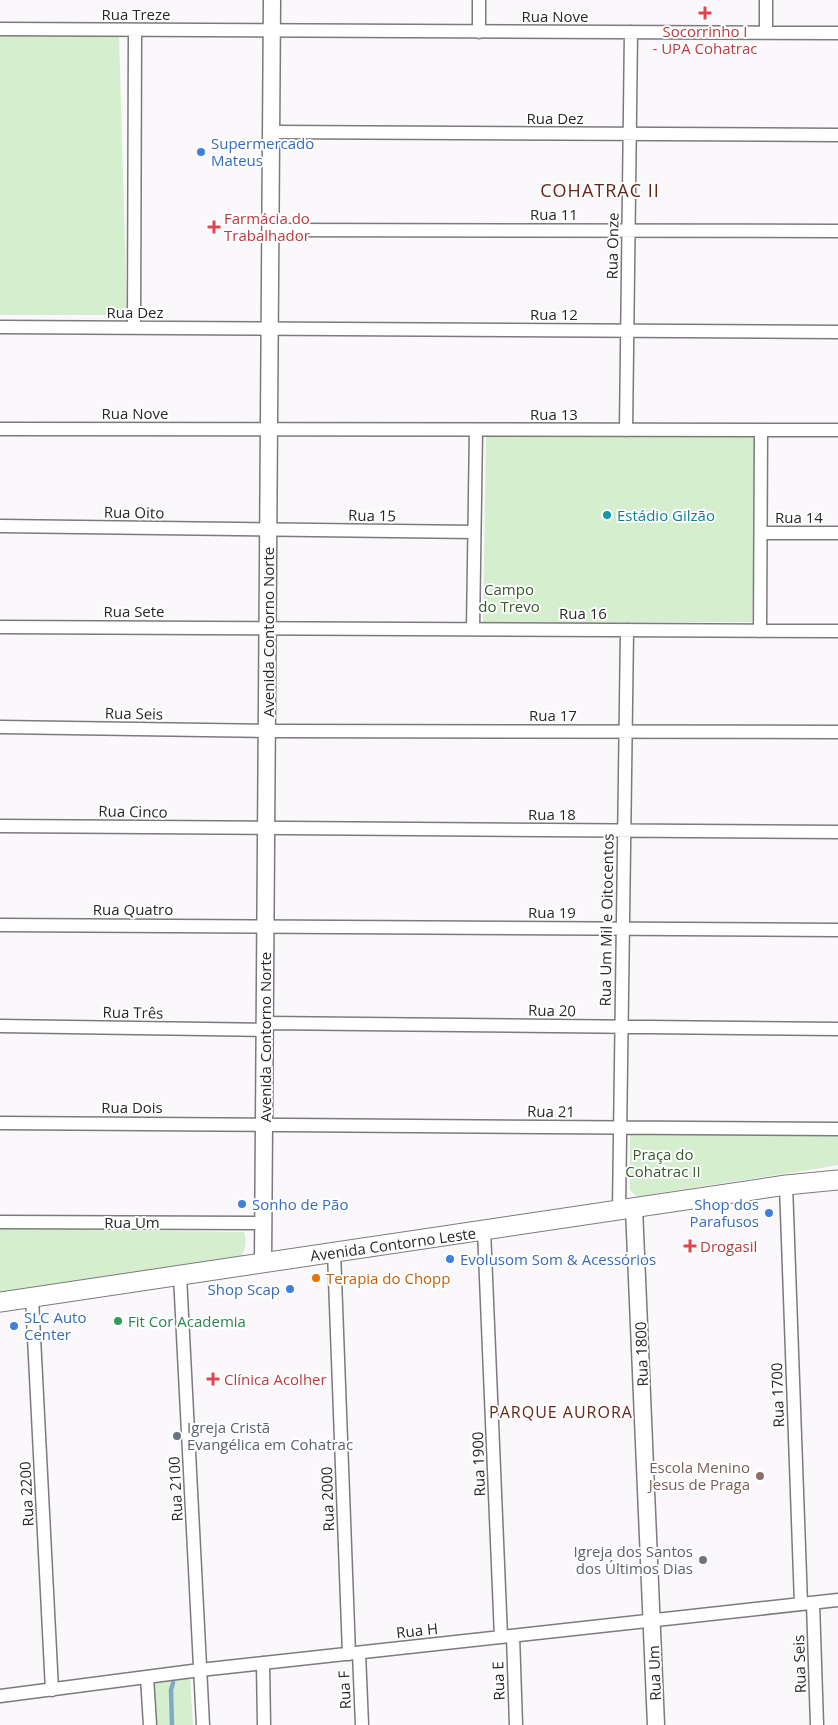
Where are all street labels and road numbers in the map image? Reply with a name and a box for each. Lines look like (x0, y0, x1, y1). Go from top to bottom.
street label: Rua Treze (102, 4, 170, 24)
street label: Rua Nove (522, 6, 588, 26)
street label: Rua Dez (526, 108, 584, 128)
street label: Rua 11 (530, 204, 578, 224)
street label: Rua Onze (601, 212, 623, 280)
street label: Rua Dez (106, 302, 164, 322)
street label: Rua 12 (530, 304, 578, 324)
street label: Rua Nove (102, 403, 168, 423)
street label: Rua 13 (530, 404, 578, 424)
street label: Rua Oito (104, 501, 164, 523)
street label: Rua 15 (348, 505, 396, 525)
street label: Rua 14 (775, 507, 823, 527)
street label: Avenida Contorno Norte (258, 547, 278, 717)
street label: Rua Sete (103, 601, 165, 621)
street label: Rua 16 (559, 603, 607, 623)
street label: Rua Seis (105, 702, 163, 724)
street label: Rua 17 (529, 705, 577, 725)
street label: Rua Cinco (98, 800, 168, 822)
street label: Rua 18 (528, 804, 576, 824)
street label: Rua Um Mil e Oitocentos (594, 833, 618, 1007)
street label: Rua Quatro (93, 899, 173, 919)
street label: Rua 19 (528, 902, 576, 922)
street label: Avenida Contorno Norte (255, 952, 275, 1122)
street label: Rua 20 (528, 1000, 576, 1020)
street label: Rua Três (103, 1001, 163, 1023)
street label: Rua Dois (101, 1097, 163, 1117)
street label: Rua 21 (527, 1101, 575, 1121)
street label: Rua Um (104, 1212, 160, 1232)
street label: Avenida Contorno Leste (309, 1222, 477, 1266)
street label: Rua 1800 (630, 1321, 652, 1387)
street label: Rua 1700 (766, 1362, 788, 1428)
street label: Rua 1900 (467, 1431, 489, 1497)
street label: Rua 2100 (163, 1456, 187, 1522)
street label: Rua 2200 (14, 1461, 38, 1527)
street label: Rua 2000 (316, 1466, 338, 1532)
street label: Rua H (395, 1618, 439, 1642)
street label: Rua Seis (788, 1635, 810, 1693)
street label: Rua Um (643, 1645, 665, 1701)
street label: Rua E (487, 1661, 509, 1701)
street label: Rua F (333, 1670, 355, 1710)

